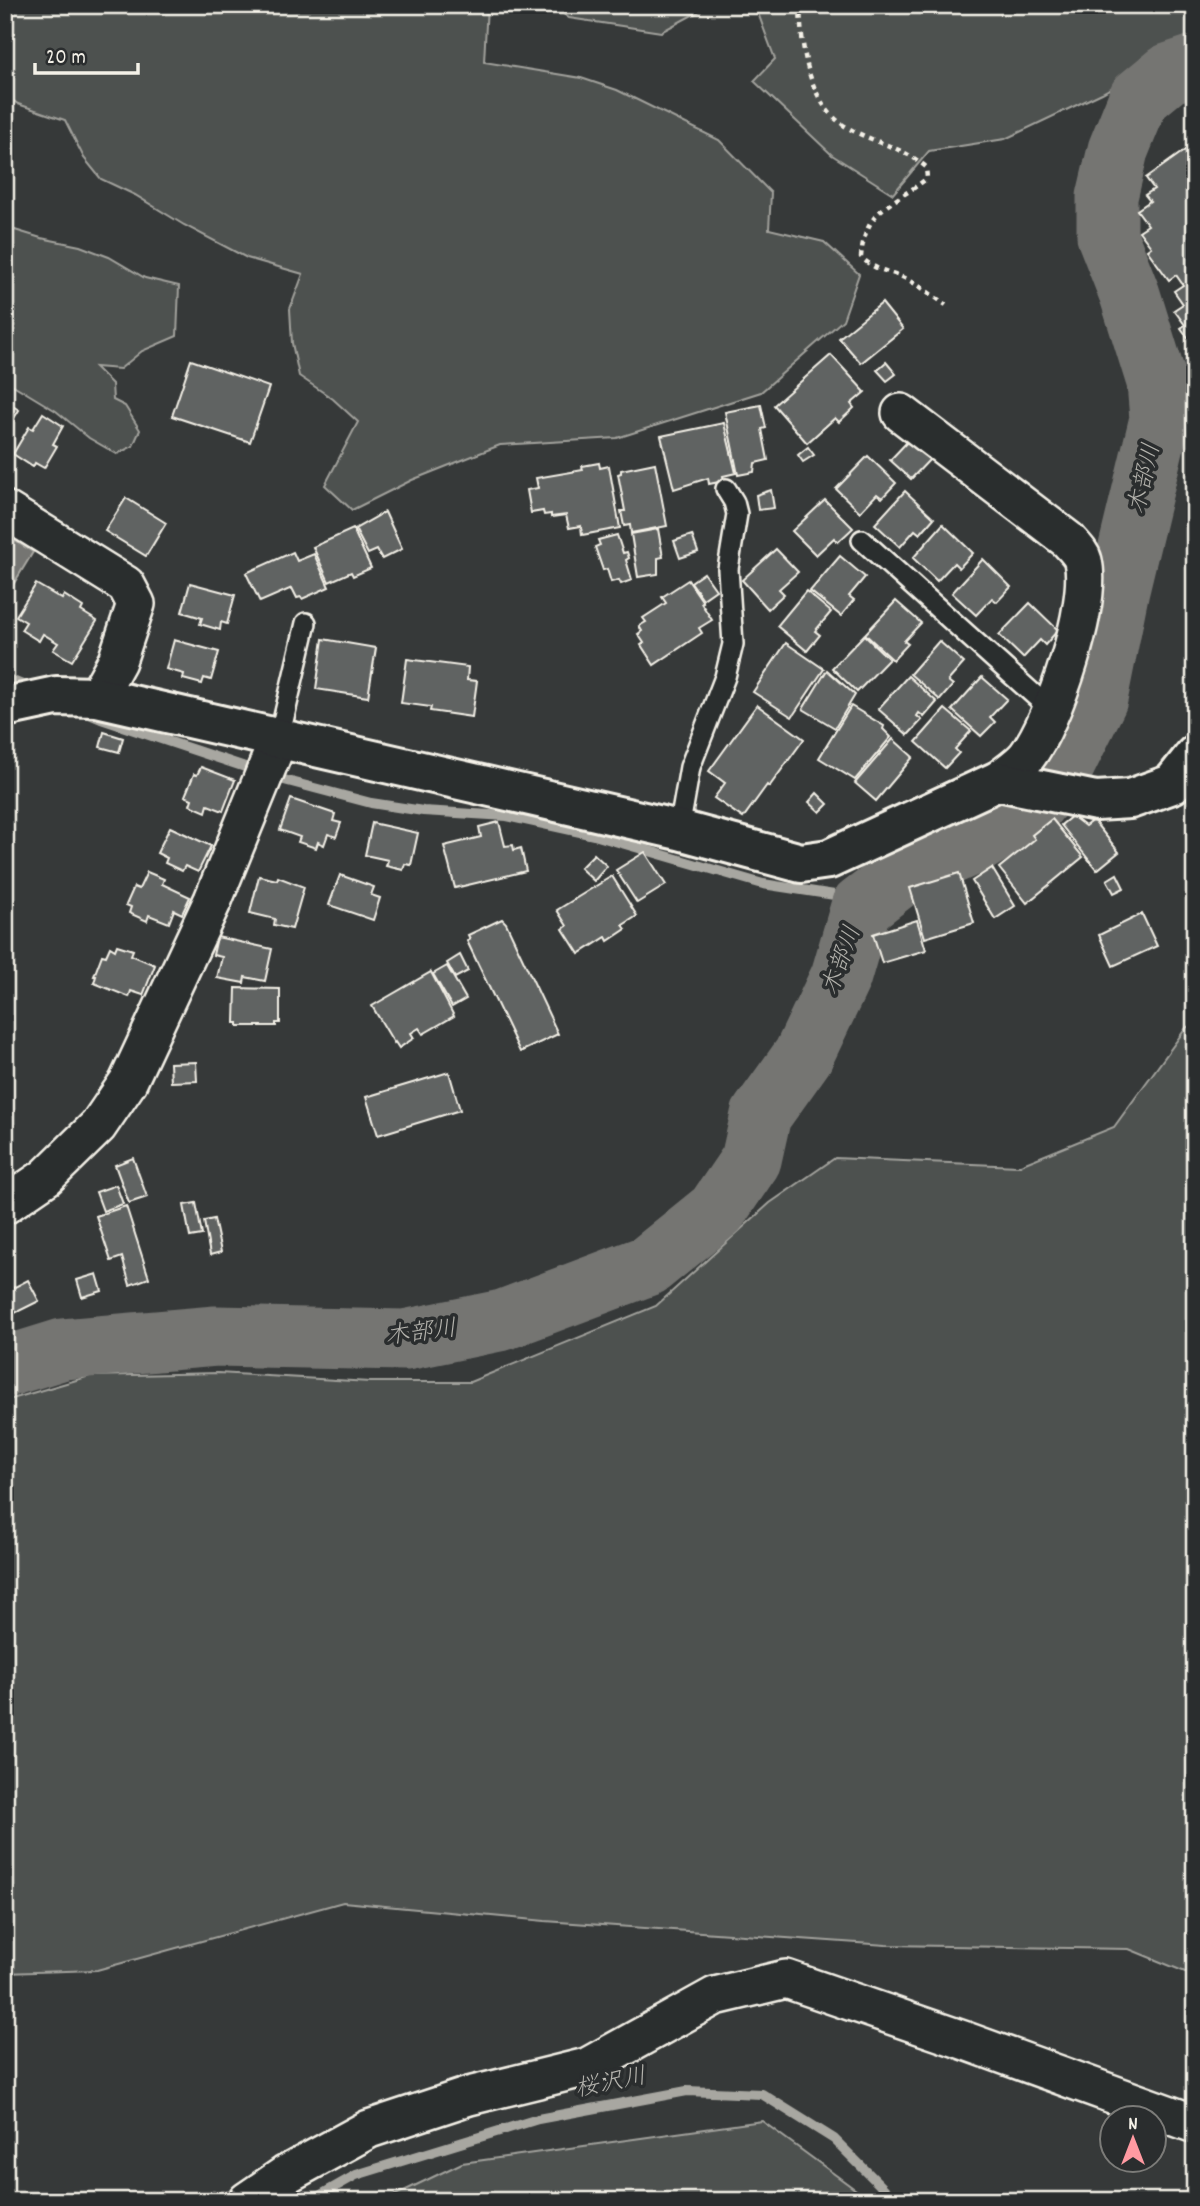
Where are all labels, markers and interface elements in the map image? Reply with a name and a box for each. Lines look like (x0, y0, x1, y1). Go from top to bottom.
scale bar (35, 32, 138, 76)
text: 20 m (46, 44, 86, 74)
water label: 木部川 (1121, 440, 1171, 518)
water label: 木部川 (815, 921, 871, 1001)
water label: 木部川 (383, 1313, 459, 1355)
water label: 桜沢川 (572, 2060, 650, 2108)
north arrow (1098, 2104, 1168, 2174)
text: N (1128, 2112, 1138, 2139)

